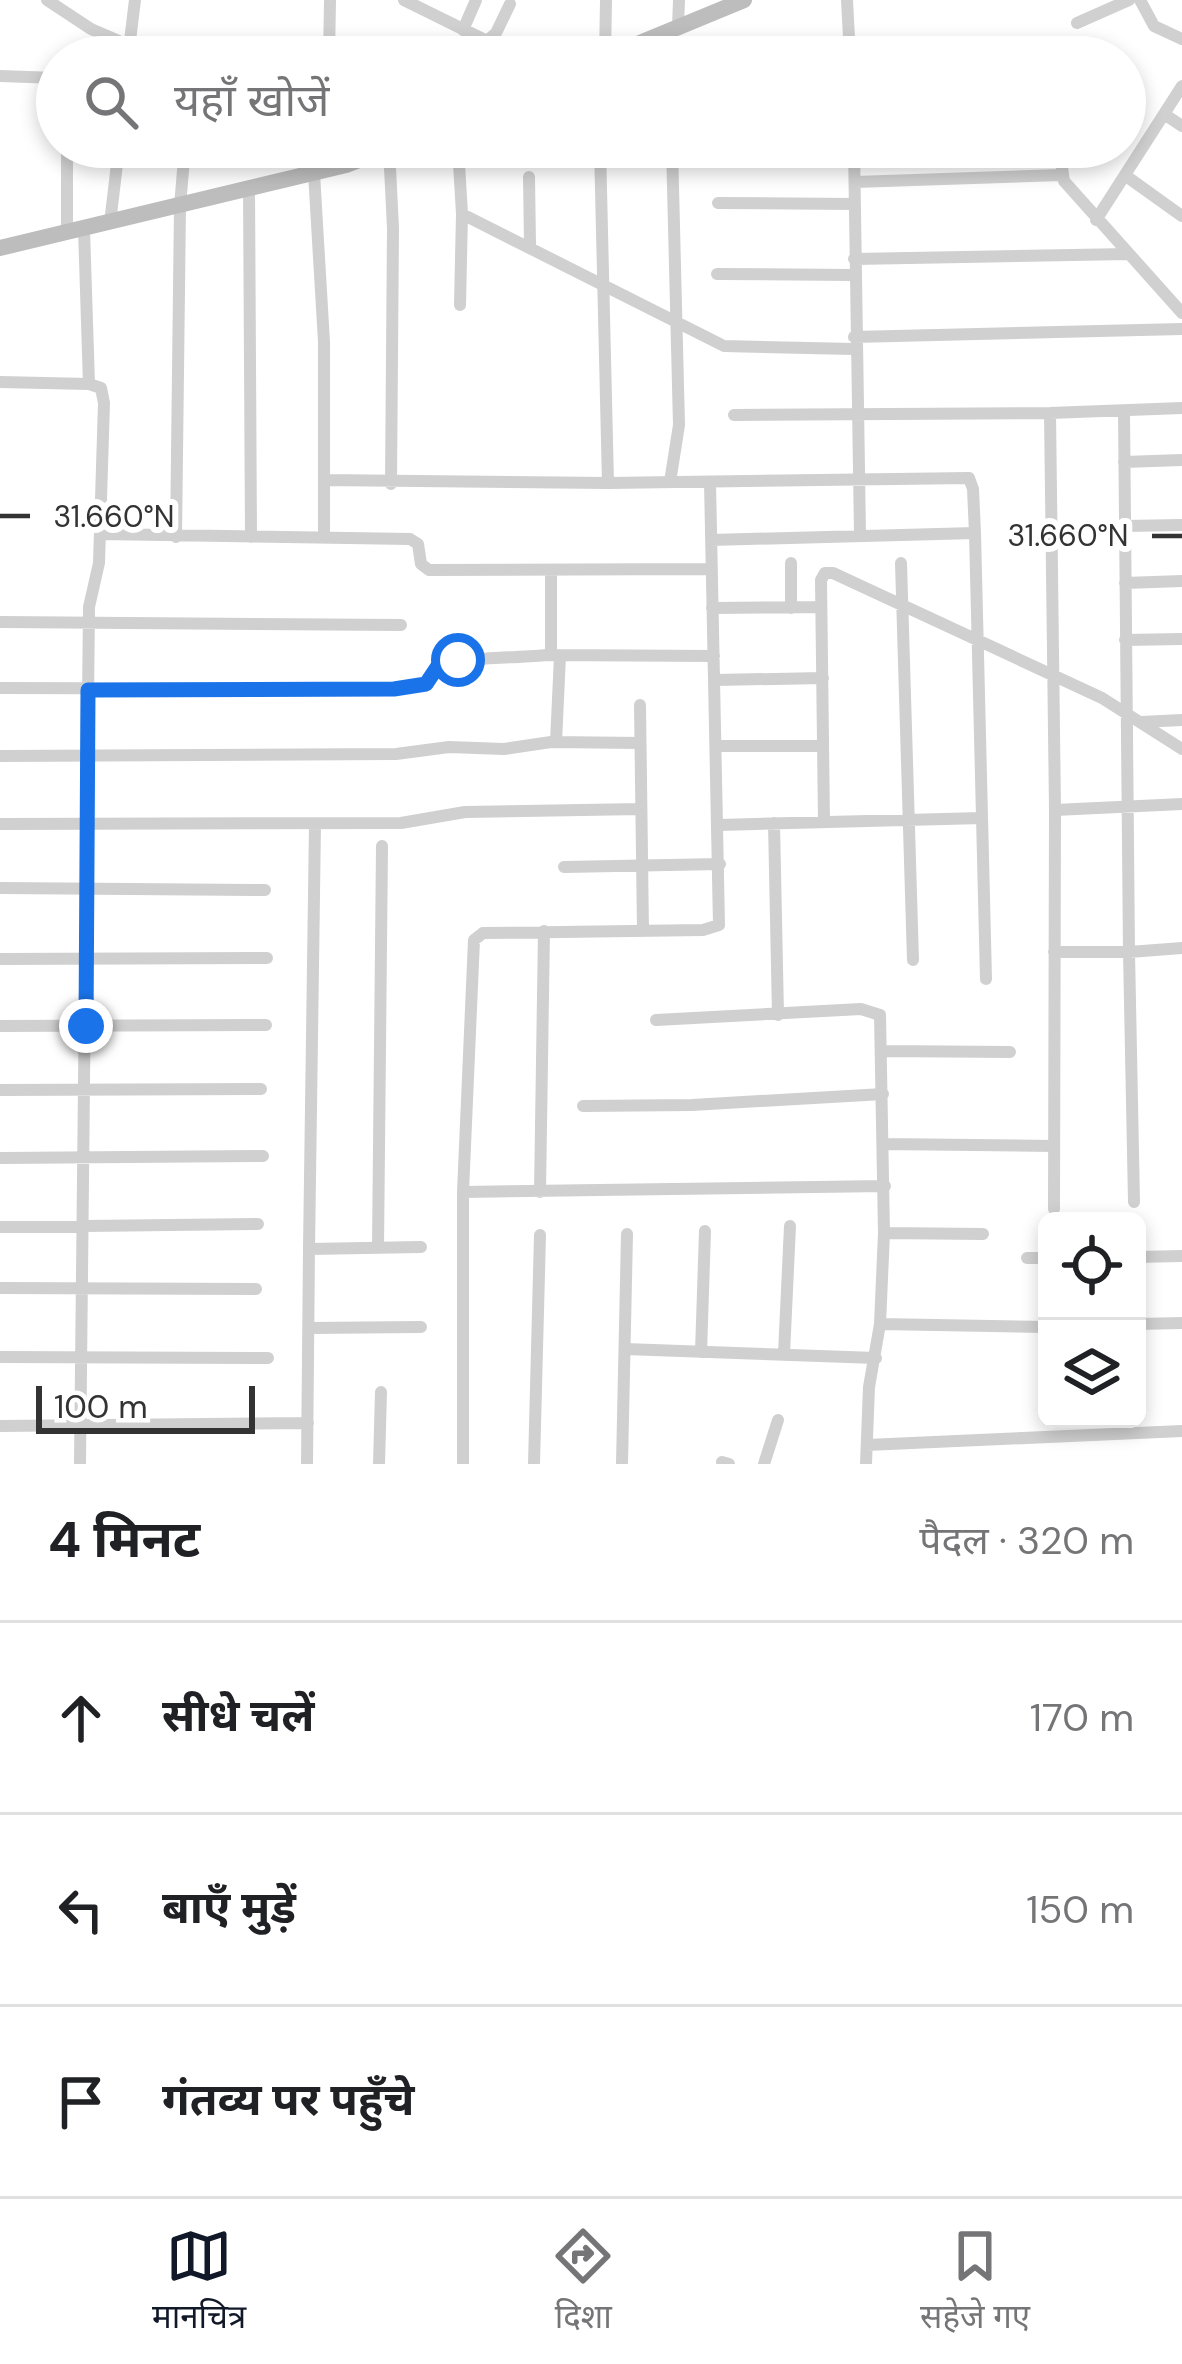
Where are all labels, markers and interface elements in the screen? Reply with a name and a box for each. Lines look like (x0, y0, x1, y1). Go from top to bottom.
search box (36, 36, 1146, 168)
icon: search (78, 69, 144, 135)
text: यहाँ खोजें (174, 71, 329, 130)
text: 31.660°N (54, 497, 174, 536)
text: 31.660°N (1008, 516, 1128, 555)
route start (431, 633, 485, 687)
route end (59, 999, 113, 1053)
map controls (1038, 1212, 1146, 1428)
button: locate (1038, 1212, 1146, 1320)
button: layers (1038, 1320, 1146, 1428)
scale bar (36, 1380, 255, 1433)
text: 100 m (54, 1385, 148, 1428)
text: 4 मिनट (48, 1506, 200, 1573)
text: पैदल · 320 m (919, 1515, 1134, 1566)
icon: ahead (48, 1685, 114, 1751)
text: सीधे चलें (162, 1686, 314, 1745)
text: 170 m (1030, 1692, 1134, 1743)
icon: left (48, 1877, 114, 1943)
text: बाएँ मुड़ें (162, 1878, 296, 1937)
text: 150 m (1026, 1884, 1134, 1935)
icon: arrive (48, 2069, 114, 2135)
text: गंतव्य पर पहुँचे (162, 2070, 415, 2129)
tab: मानचित्र (152, 2223, 246, 2341)
tab: दिशा (550, 2223, 616, 2341)
tab: सहेजे गए (920, 2223, 1030, 2341)

